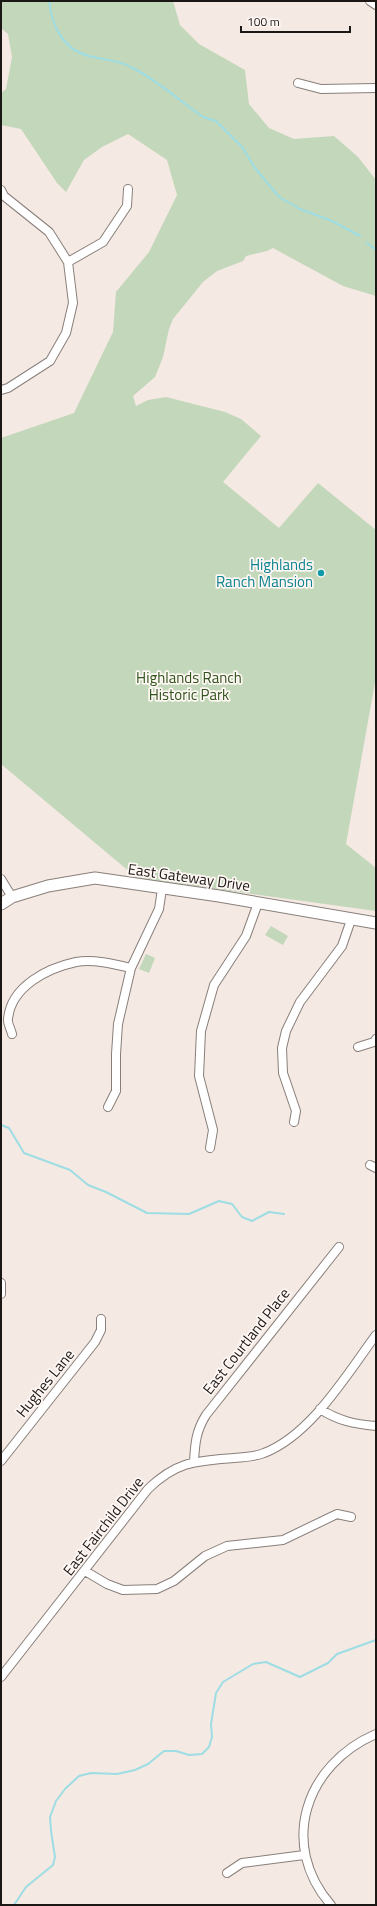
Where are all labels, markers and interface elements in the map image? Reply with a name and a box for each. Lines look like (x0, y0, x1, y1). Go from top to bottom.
scale bar (241, 8, 350, 34)
text: 100 m (247, 12, 280, 31)
place label: Highlands Ranch Mansion (216, 553, 313, 593)
marker: Highlands Ranch Mansion (316, 568, 326, 578)
park label: Highlands Ranch Historic Park (136, 666, 242, 706)
street label: East Gateway Drive (126, 857, 252, 897)
street label: East Courtland Place (197, 1283, 295, 1399)
street label: Hughes Lane (10, 1344, 80, 1422)
street label: East Fairchild Drive (57, 1472, 149, 1580)

